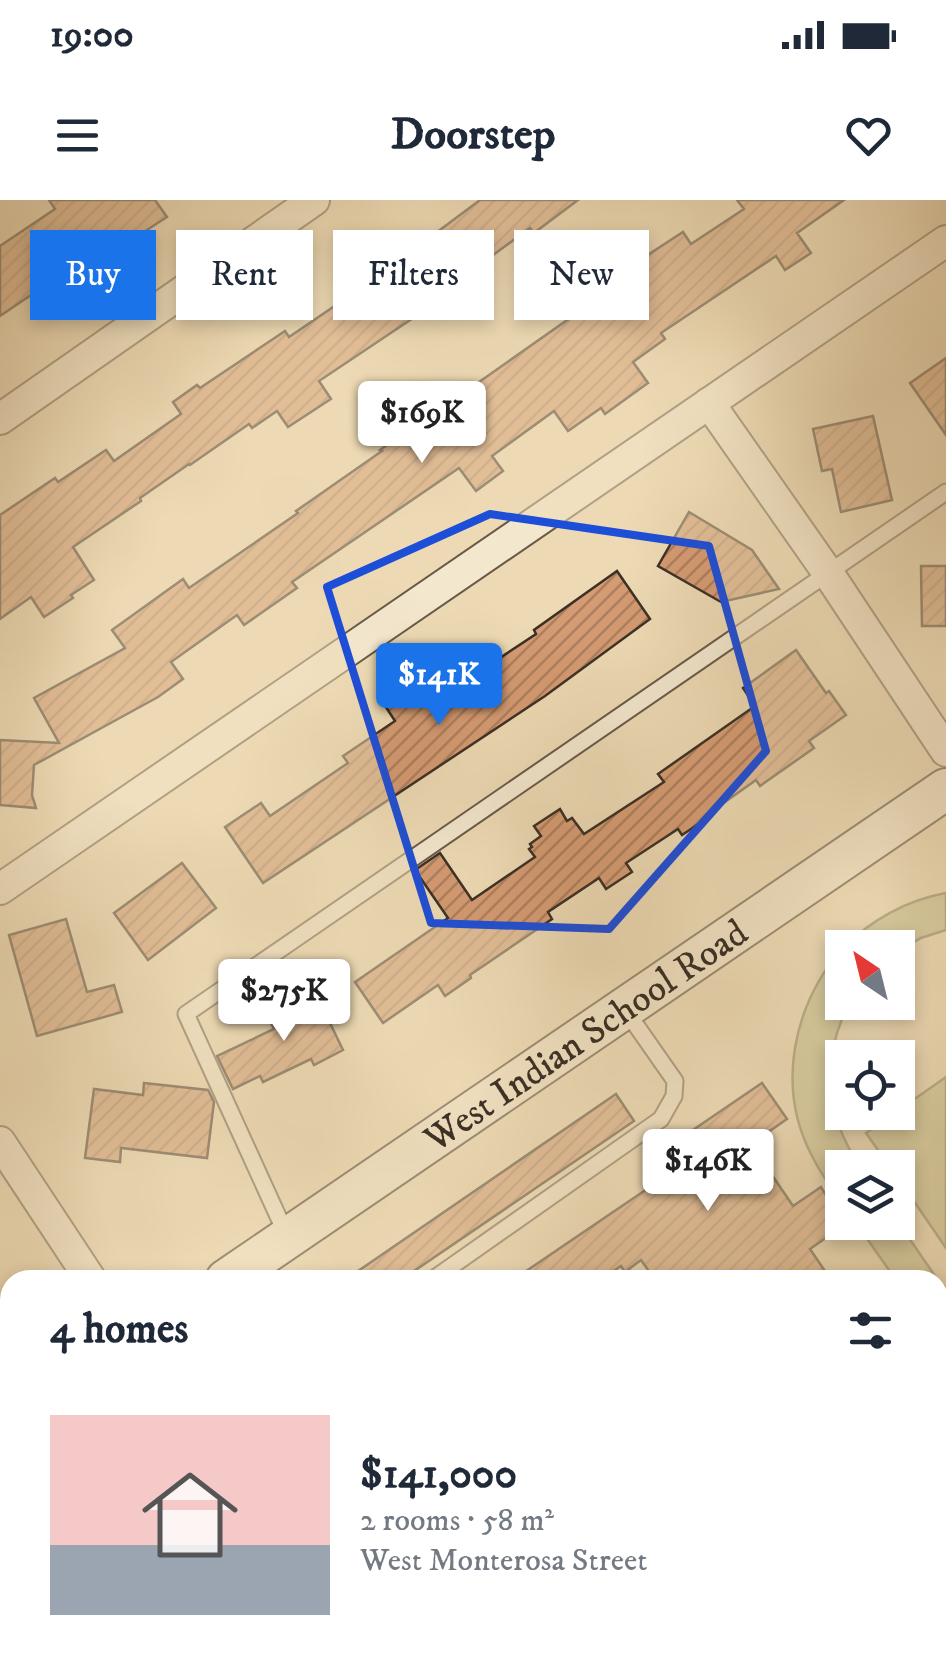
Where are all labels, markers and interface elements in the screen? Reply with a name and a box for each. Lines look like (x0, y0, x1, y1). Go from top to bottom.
text: 19:00 (50, 11, 134, 59)
text: Doorstep (391, 107, 555, 163)
icon: menu (50, 108, 105, 163)
icon: heart (841, 108, 896, 163)
chip: Buy (30, 230, 156, 320)
chip: Rent (176, 230, 313, 320)
chip: Filters (333, 230, 494, 320)
chip: New (514, 230, 649, 320)
pin: $169K (352, 381, 492, 466)
text: $169K (380, 393, 464, 433)
pin: $141K (369, 643, 509, 728)
text: $141K (398, 655, 480, 695)
street label: West Indian School Road (415, 909, 758, 1164)
north arrow (825, 930, 915, 1020)
map controls (825, 930, 915, 1240)
pin: $275K (214, 959, 354, 1044)
text: $275K (240, 971, 328, 1011)
button: locate (825, 1040, 915, 1130)
pin: $146K (638, 1129, 778, 1214)
text: $146K (665, 1141, 751, 1181)
button: layers (825, 1150, 915, 1240)
icon: filters (843, 1303, 898, 1358)
text: 4 homes (50, 1304, 188, 1356)
text: $141,000 (360, 1449, 517, 1501)
icon: home (130, 1455, 250, 1575)
text: 2 rooms · 58 m² (360, 1501, 554, 1541)
text: West Monterosa Street (360, 1541, 648, 1581)

